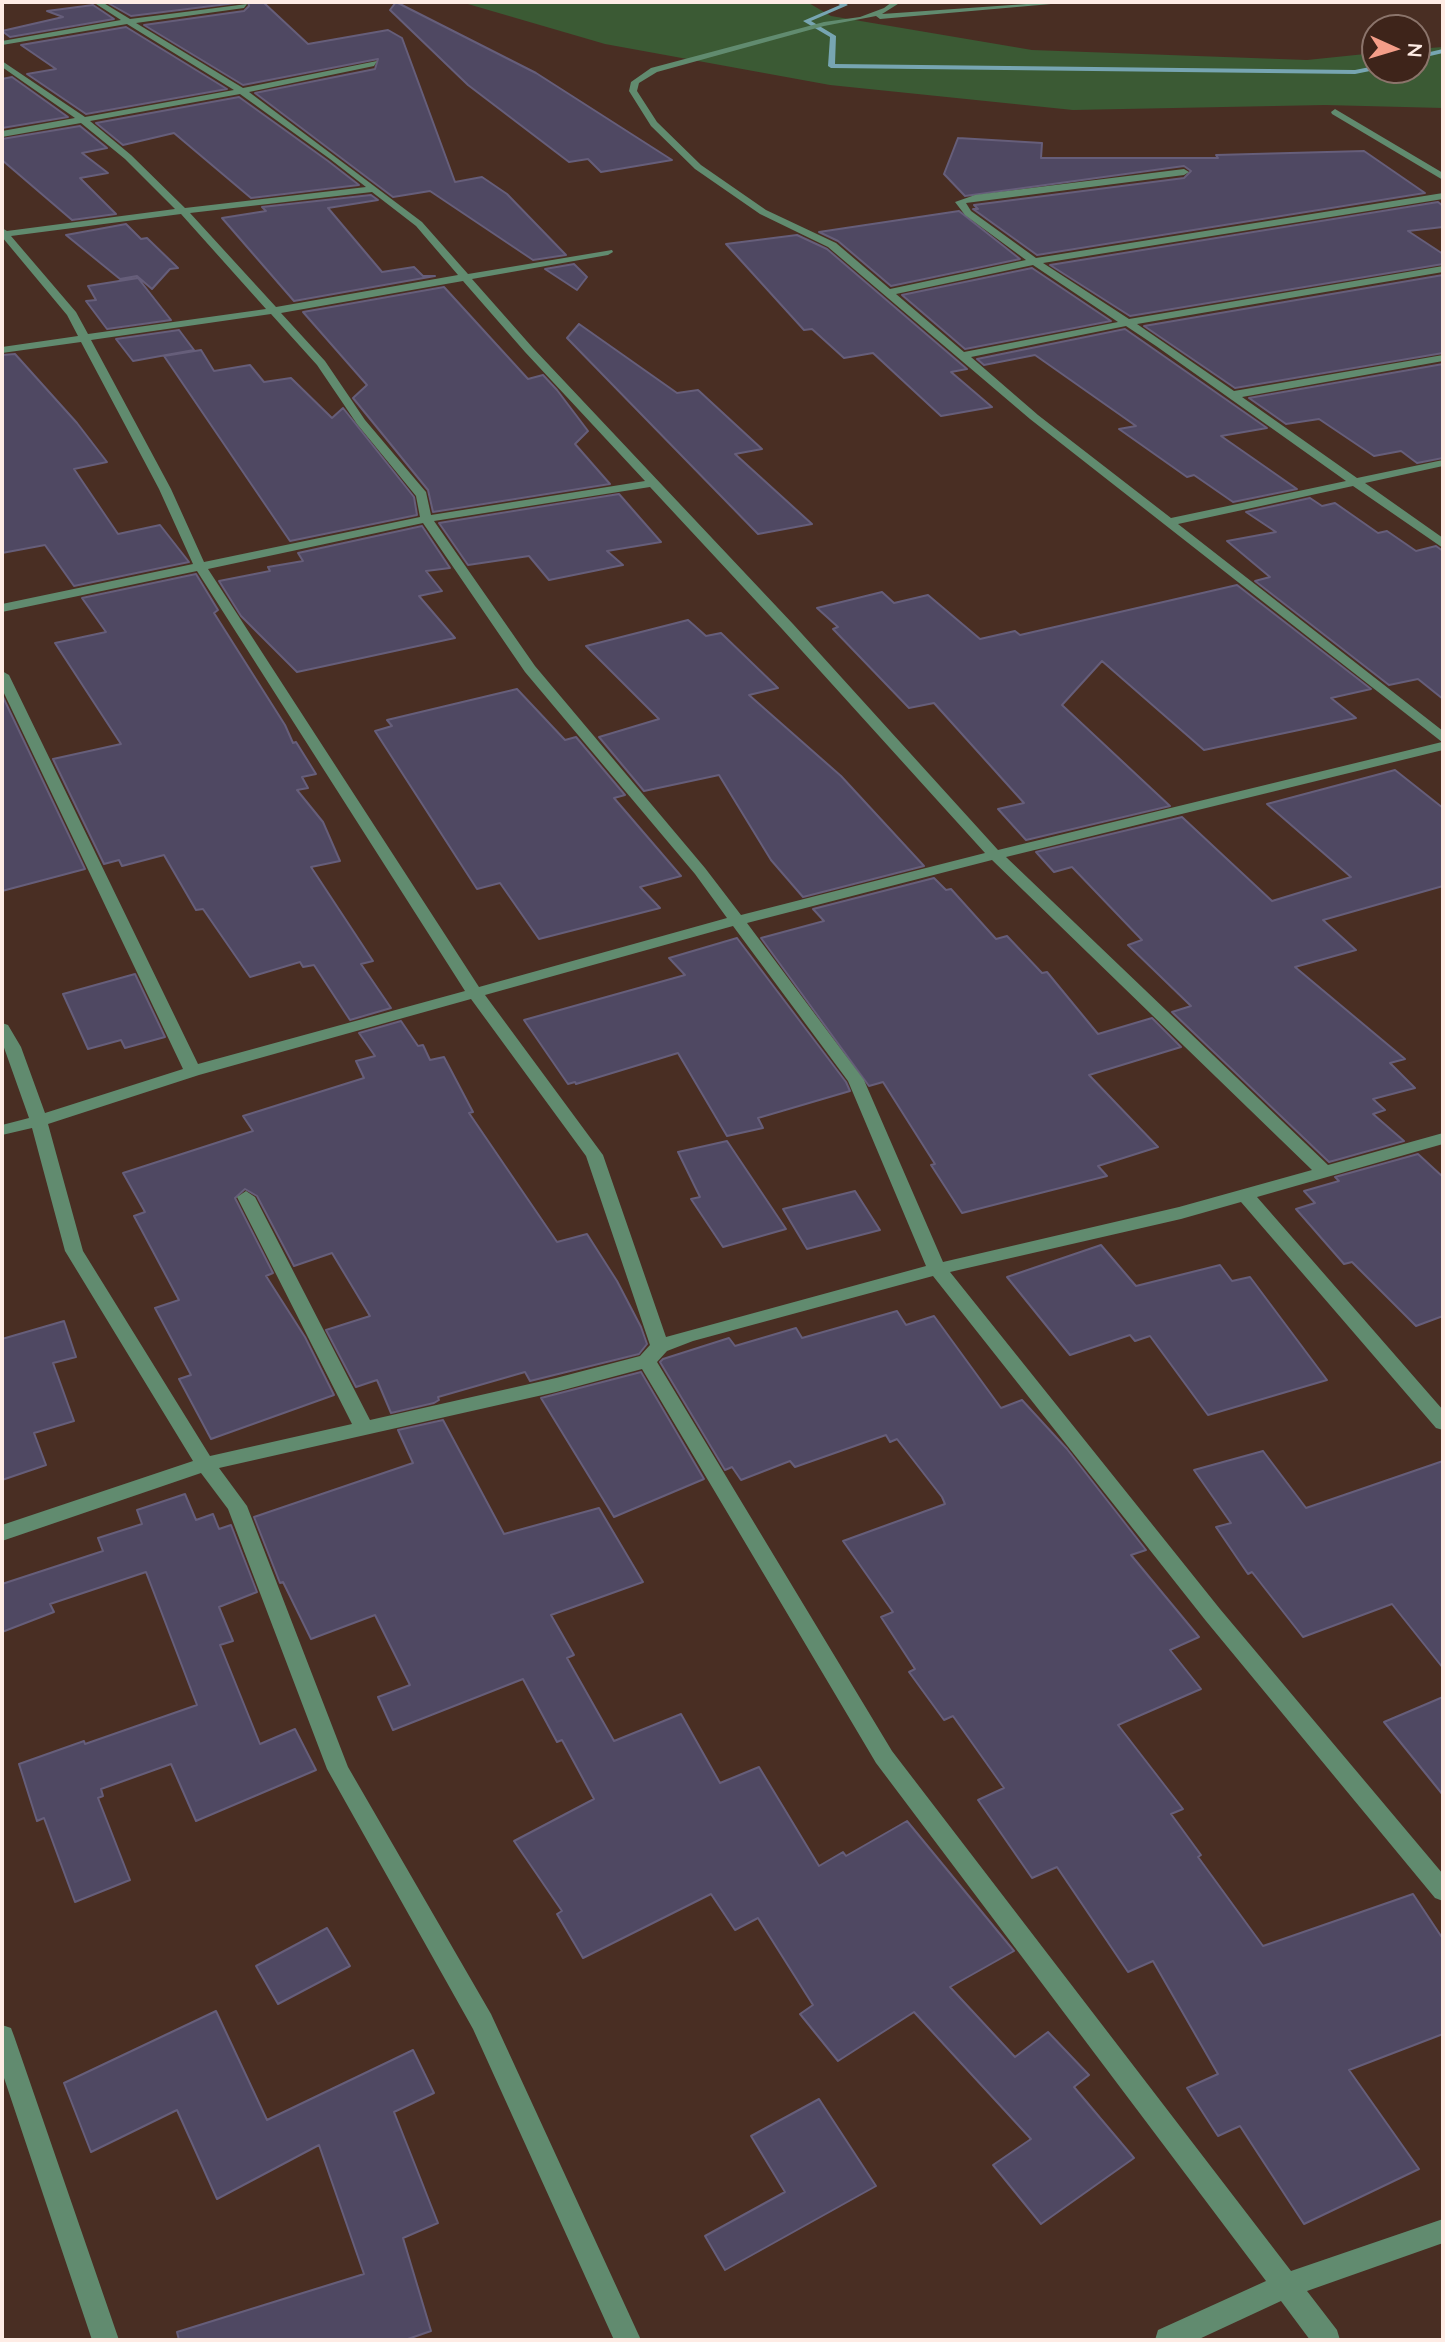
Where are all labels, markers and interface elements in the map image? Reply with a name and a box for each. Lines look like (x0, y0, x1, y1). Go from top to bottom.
north arrow (1361, 14, 1431, 84)
text: N (1403, 42, 1427, 58)

